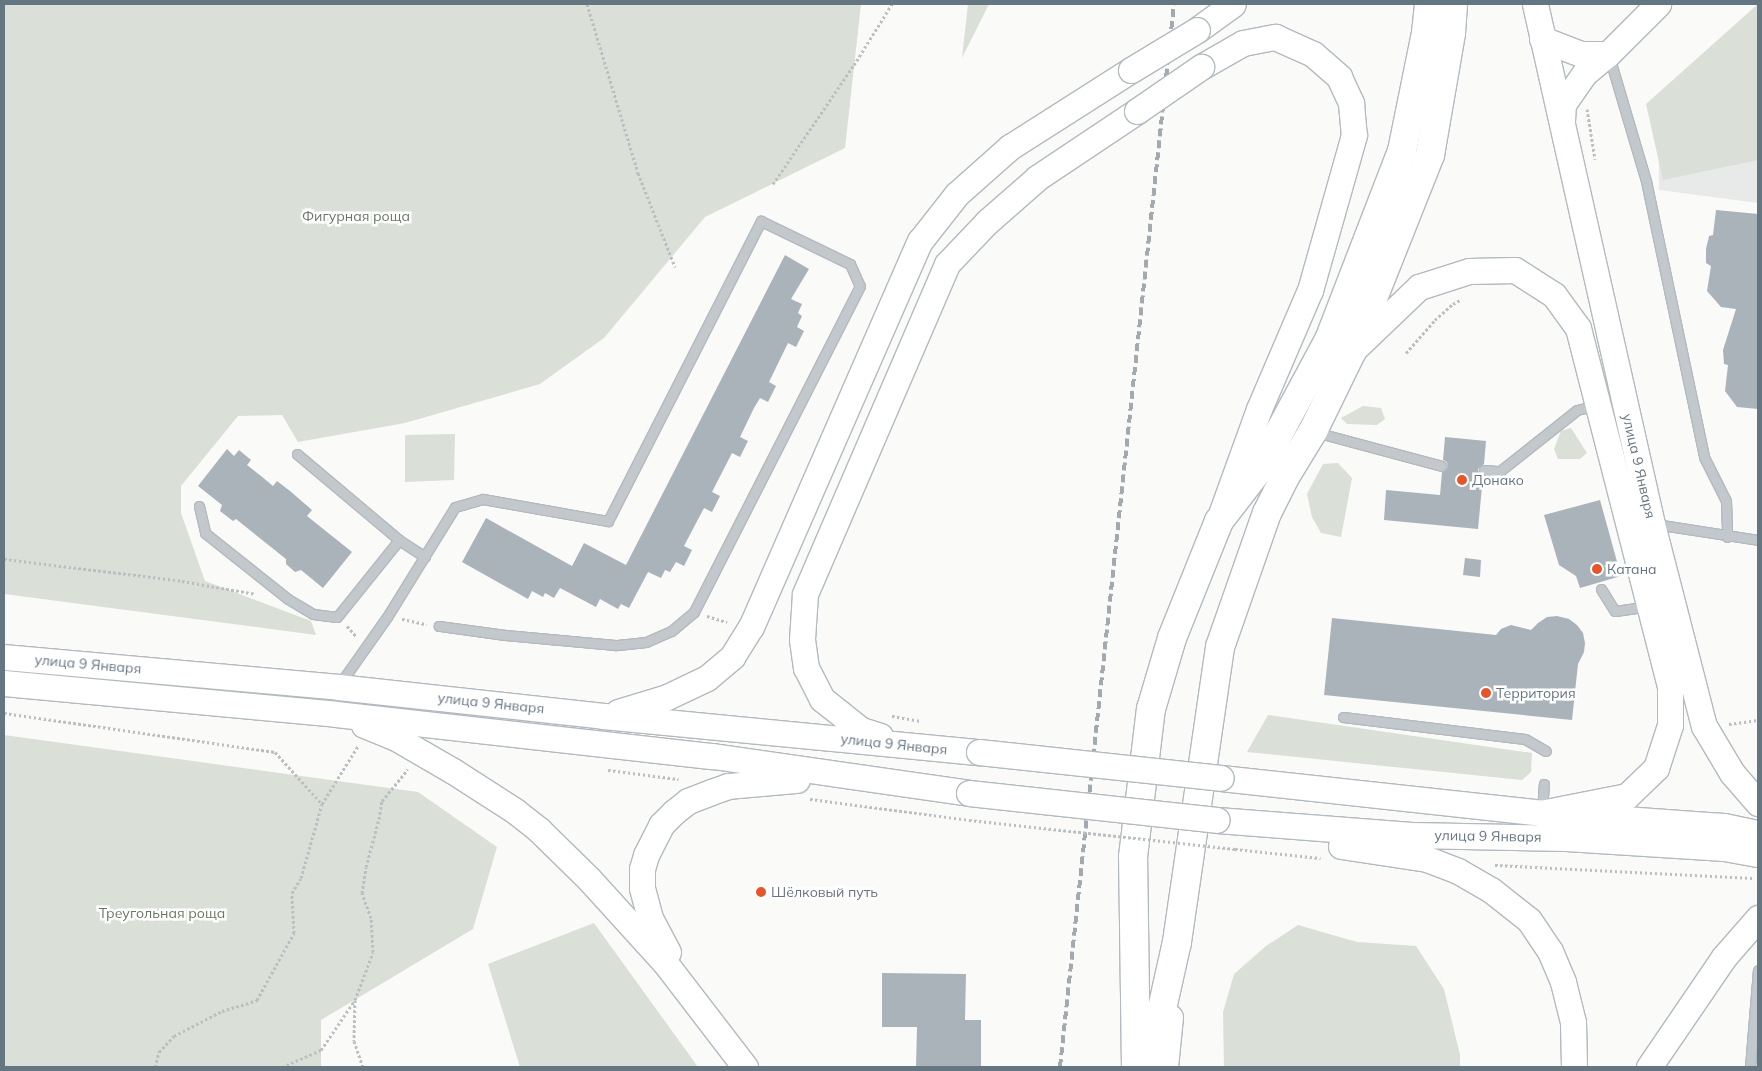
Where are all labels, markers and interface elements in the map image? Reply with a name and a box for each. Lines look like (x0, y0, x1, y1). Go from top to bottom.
park label: Фигурная роща (302, 208, 410, 224)
street label: улица 9 Января (1619, 412, 1659, 520)
place label: Донако (1472, 472, 1524, 488)
marker: Донако (1456, 474, 1468, 486)
place label: Катана (1607, 561, 1657, 577)
marker: Катана (1591, 563, 1603, 575)
street label: улица 9 Января (34, 651, 142, 677)
place label: Территория (1496, 685, 1576, 701)
marker: Территория (1480, 687, 1492, 699)
street label: улица 9 Января (437, 689, 545, 717)
street label: улица 9 Января (840, 730, 948, 758)
street label: улица 9 Января (1434, 827, 1542, 845)
place label: Шёлковый путь (771, 884, 878, 900)
marker: Шёлковый путь (755, 886, 767, 898)
park label: Треугольная роща (99, 905, 225, 921)

